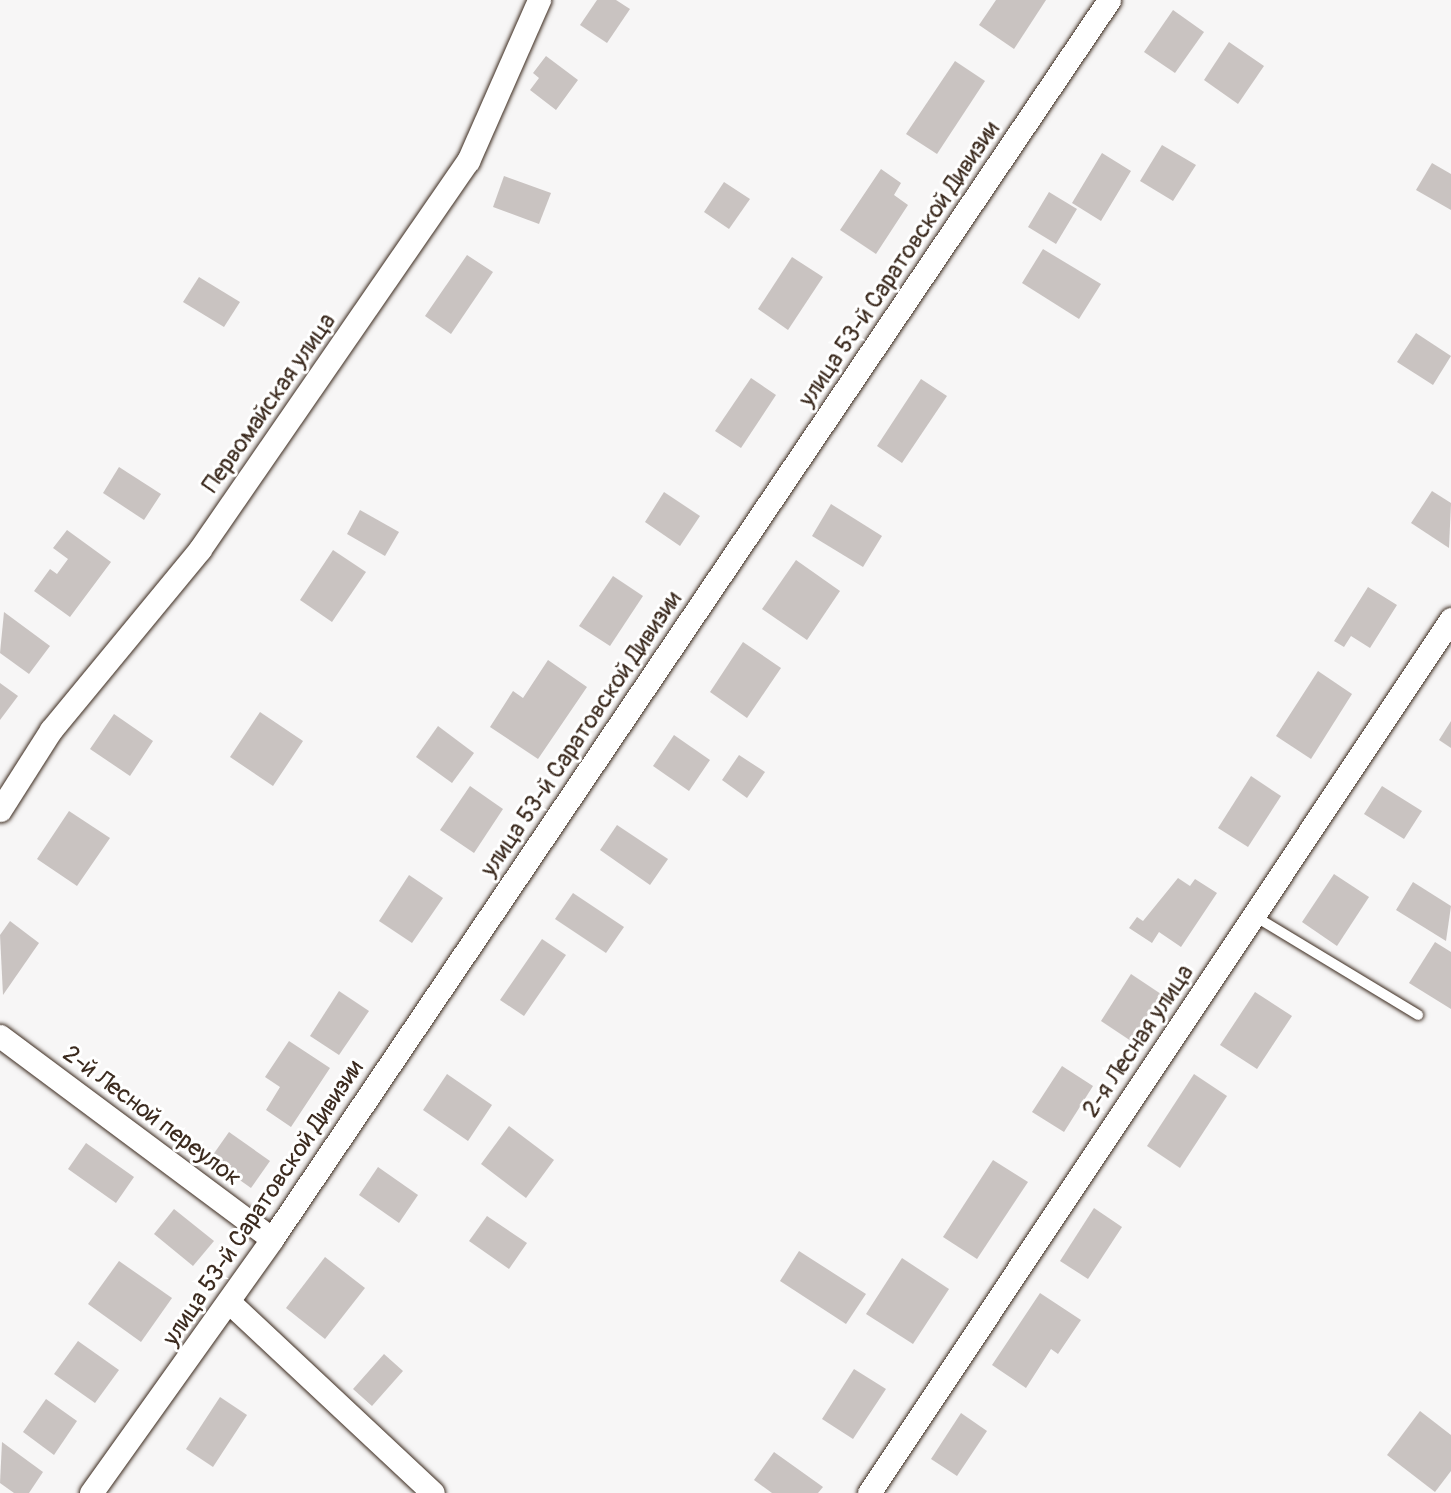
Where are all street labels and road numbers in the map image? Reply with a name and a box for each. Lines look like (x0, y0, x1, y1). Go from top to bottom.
street label: улица 53-й Саратовской Дивизии (793, 116, 1005, 412)
street label: Первомайская улица (196, 308, 342, 498)
street label: улица 53-й Саратовской Дивизии (475, 586, 687, 882)
street label: 2-я Лесная улица (1076, 959, 1200, 1123)
street label: 2-й Лесной переулок (57, 1040, 247, 1192)
street label: улица 53-й Саратовской Дивизии (157, 1055, 369, 1351)

